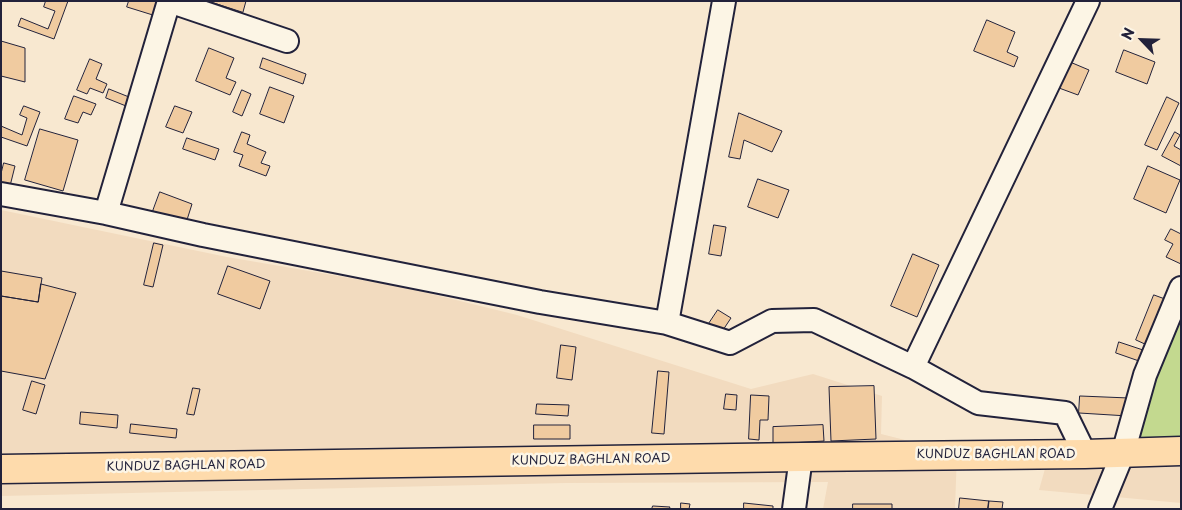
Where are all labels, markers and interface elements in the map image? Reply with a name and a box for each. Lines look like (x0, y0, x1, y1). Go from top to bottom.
north arrow (1117, 15, 1167, 65)
text: N (1116, 24, 1140, 43)
street label: KUNDUZ BAGHLAN ROAD (916, 448, 1076, 462)
street label: KUNDUZ BAGHLAN ROAD (511, 451, 671, 469)
street label: KUNDUZ BAGHLAN ROAD (106, 457, 266, 475)

